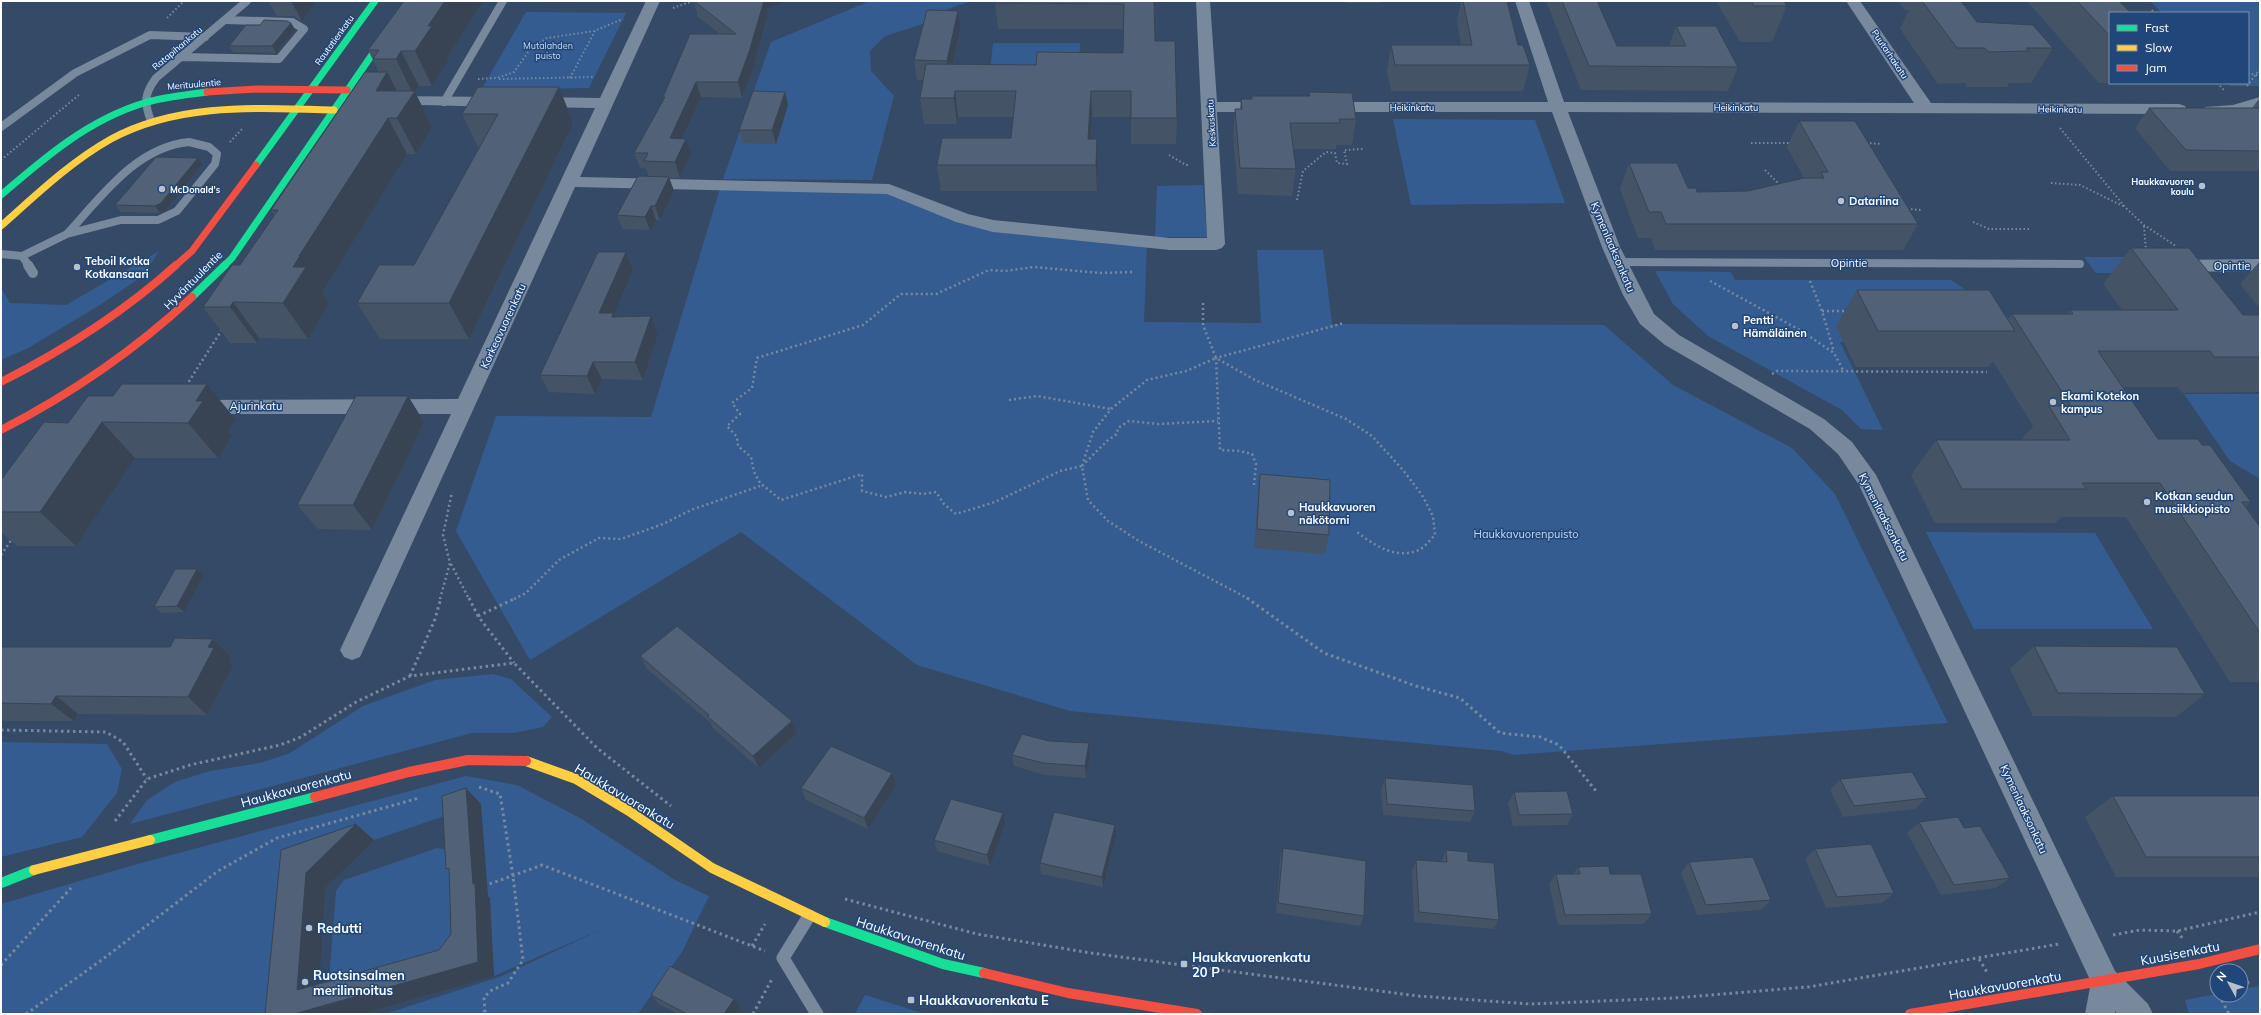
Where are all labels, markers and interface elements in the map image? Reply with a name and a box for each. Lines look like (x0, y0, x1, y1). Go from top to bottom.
legend (2109, 12, 2249, 84)
street label: Rautatienkatu (312, 13, 356, 67)
text: Fast (2145, 20, 2169, 35)
street label: Ratapihankatu (150, 24, 204, 72)
street label: Puutarhakatu (1869, 27, 1911, 81)
park label: Mutalahden puisto (523, 40, 573, 61)
text: Slow (2145, 40, 2173, 55)
text: Jam (2145, 60, 2167, 75)
street label: Merituulentie (167, 76, 222, 92)
street label: Keskuskatu (1204, 99, 1218, 147)
street label: Heikinkatu (1390, 102, 1434, 113)
street label: Heikinkatu (1714, 102, 1758, 113)
street label: Heikinkatu (2038, 103, 2082, 115)
place label: Haukkavuoren koulu (2131, 176, 2194, 197)
marker: Haukkavuoren koulu (2197, 181, 2207, 191)
marker: McDonald's (157, 184, 167, 194)
place label: McDonald's (170, 184, 221, 195)
place label: Datariina (1849, 194, 1899, 208)
marker: Datariina (1836, 196, 1846, 206)
street label: Kymenlaaksonkatu (1588, 200, 1638, 294)
street label: Hyväntuulentie (161, 248, 225, 312)
place label: Teboil Kotka Kotkansaari (85, 254, 150, 281)
street label: Opintie (1831, 256, 1867, 270)
street label: Opintie (2214, 259, 2250, 273)
marker: Teboil Kotka Kotkansaari (72, 262, 82, 272)
street label: Korkeavuorenkatu (477, 281, 529, 371)
place label: Pentti Hämäläinen (1743, 313, 1807, 340)
marker: Pentti Hämäläinen (1730, 321, 1740, 331)
place label: Ekami Kotekon kampus (2061, 389, 2139, 416)
marker: Ekami Kotekon kampus (2048, 397, 2058, 407)
street label: Ajurinkatu (230, 399, 282, 413)
street label: Kymenlaaksonkatu (1856, 471, 1912, 563)
place label: Kotkan seudun musiikkiopisto (2155, 489, 2233, 516)
marker: Kotkan seudun musiikkiopisto (2142, 497, 2152, 507)
place label: Haukkavuoren näkötorni (1299, 500, 1376, 527)
marker: Haukkavuoren näkötorni (1286, 508, 1296, 518)
park label: Haukkavuorenpuisto (1473, 527, 1579, 541)
street label: Haukkavuorenkatu (572, 760, 678, 832)
street label: Kymenlaaksonkatu (1997, 762, 2051, 856)
street label: Haukkavuorenkatu (239, 766, 353, 810)
street label: Haukkavuorenkatu (854, 913, 968, 963)
place label: Redutti (317, 920, 362, 936)
marker: Redutti (304, 923, 314, 933)
street label: Kuusisenkatu (2139, 937, 2221, 969)
place label: Haukkavuorenkatu 20 P (1192, 949, 1310, 980)
marker: Haukkavuorenkatu 20 P (1179, 959, 1189, 969)
north arrow (2209, 963, 2249, 1003)
place label: Ruotsinsalmen merilinnoitus (313, 967, 405, 998)
street label: Haukkavuorenkatu (1947, 967, 2063, 1003)
text: N (2213, 969, 2229, 984)
marker: Ruotsinsalmen merilinnoitus (300, 977, 310, 987)
place label: Haukkavuorenkatu E (919, 992, 1049, 1008)
marker: Haukkavuorenkatu E (906, 995, 916, 1005)

